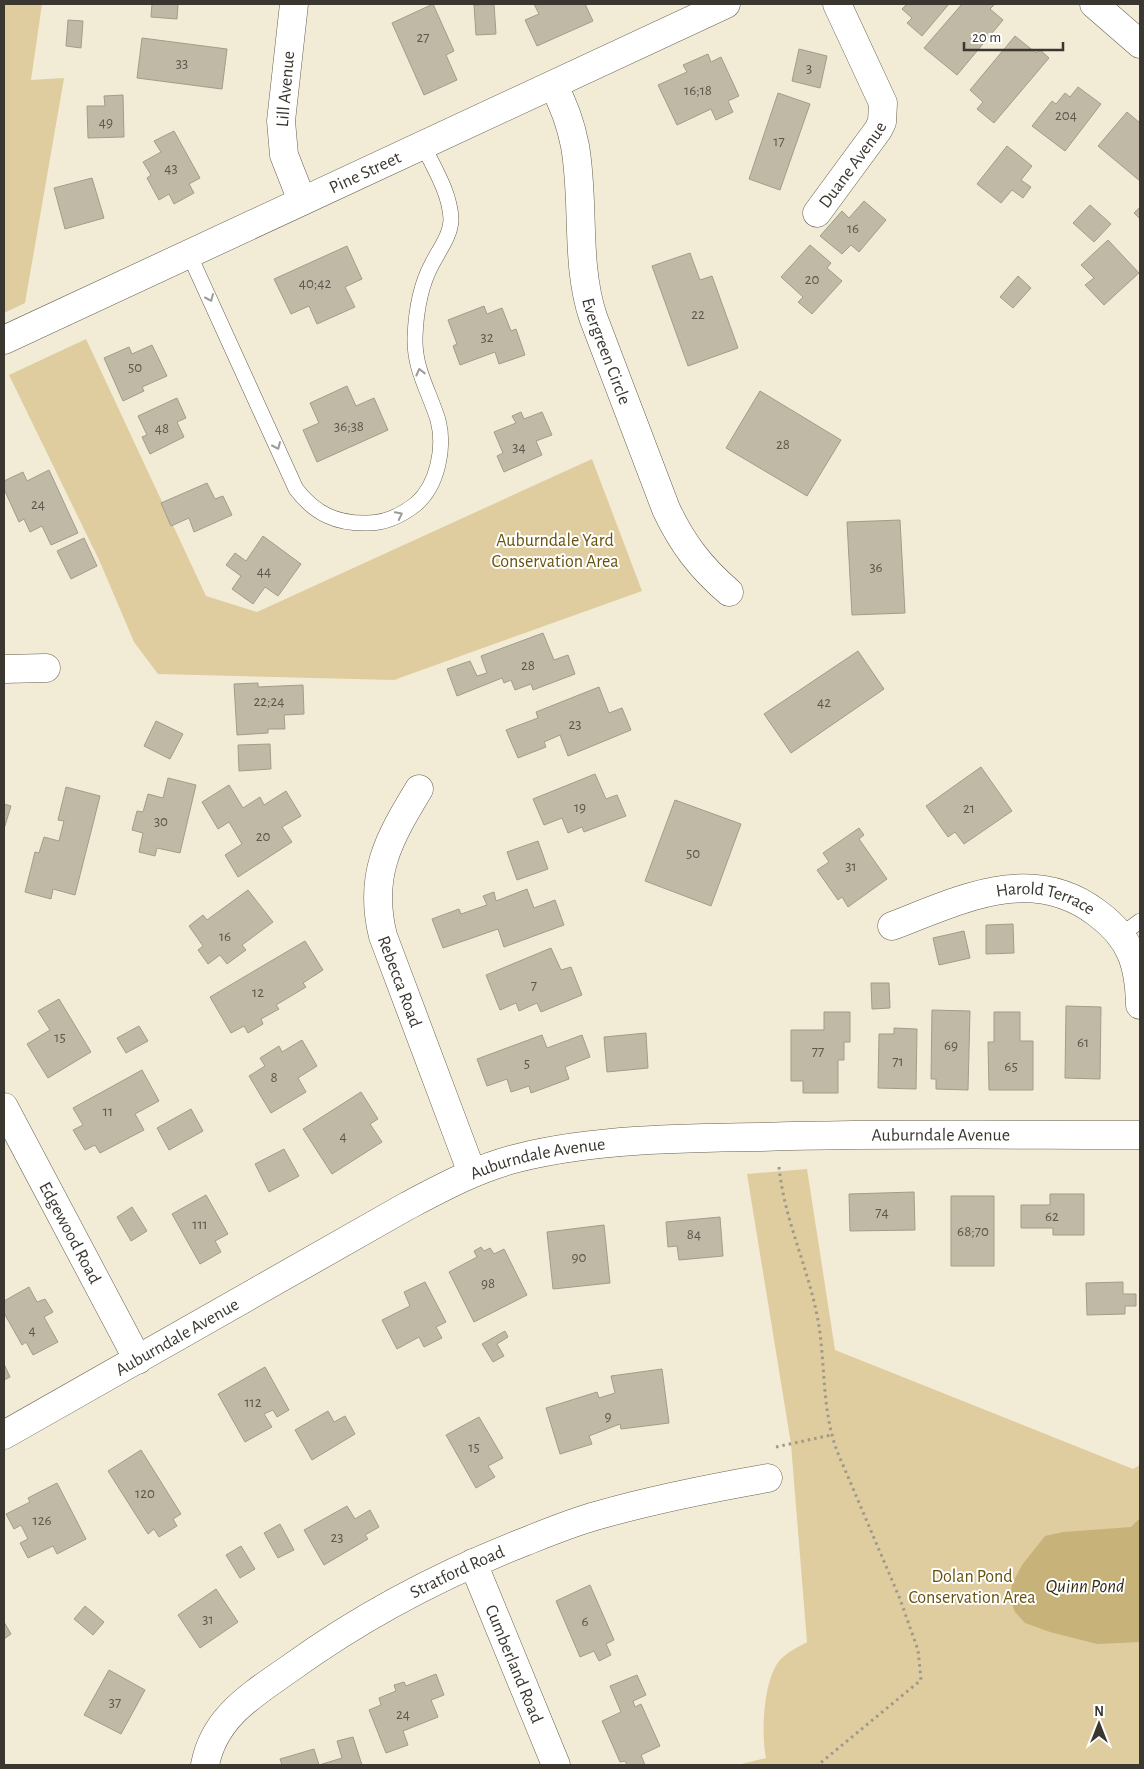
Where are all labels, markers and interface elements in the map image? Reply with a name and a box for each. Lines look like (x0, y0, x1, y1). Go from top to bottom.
scale bar (964, 20, 1063, 52)
house number: 27 (416, 30, 430, 45)
text: 20 m (972, 30, 1001, 45)
street label: Lill Avenue (274, 50, 298, 128)
house number: 33 (176, 56, 188, 71)
house number: 3 (806, 61, 812, 76)
house number: 16;18 (684, 83, 712, 98)
house number: 204 (1055, 108, 1077, 123)
house number: 49 (99, 115, 113, 130)
street label: Duane Avenue (816, 119, 891, 212)
house number: 17 (773, 134, 785, 149)
street label: Pine Street (327, 149, 404, 197)
house number: 43 (164, 161, 178, 176)
house number: 16 (847, 221, 859, 236)
house number: 20 (805, 272, 819, 287)
house number: 40;42 (299, 276, 331, 291)
one-way arrow (203, 293, 214, 302)
street label: Evergreen Circle (578, 296, 633, 407)
house number: 22 (691, 307, 705, 322)
house number: 32 (480, 330, 494, 345)
house number: 50 (128, 360, 142, 375)
one-way arrow (415, 367, 426, 376)
house number: 36;38 (334, 419, 364, 434)
house number: 48 (155, 421, 169, 436)
house number: 28 (776, 437, 790, 452)
house number: 34 (512, 440, 526, 455)
one-way arrow (270, 441, 281, 450)
house number: 24 (31, 497, 45, 512)
one-way arrow (393, 511, 402, 521)
park label: Auburndale Yard Conservation Area (491, 532, 619, 571)
house number: 36 (869, 560, 883, 575)
house number: 44 (257, 564, 271, 579)
house number: 28 (521, 658, 535, 673)
house number: 22;24 (253, 694, 285, 709)
house number: 42 (817, 695, 831, 710)
house number: 23 (568, 717, 582, 732)
house number: 19 (574, 800, 586, 815)
house number: 21 (963, 801, 975, 816)
house number: 30 (154, 814, 168, 829)
house number: 20 (256, 829, 270, 844)
house number: 50 (686, 846, 700, 861)
house number: 31 (845, 859, 857, 874)
street label: Harold Terrace (995, 880, 1098, 919)
house number: 16 (219, 929, 231, 944)
street label: Rebecca Road (374, 934, 424, 1030)
house number: 7 (531, 978, 537, 993)
house number: 12 (252, 985, 264, 1000)
house number: 15 (54, 1030, 66, 1045)
house number: 61 (1077, 1035, 1089, 1050)
house number: 69 (944, 1038, 958, 1053)
house number: 77 (812, 1044, 824, 1059)
house number: 71 (892, 1054, 904, 1069)
house number: 5 (524, 1056, 530, 1071)
house number: 65 (1004, 1059, 1018, 1074)
house number: 8 (270, 1070, 278, 1085)
house number: 11 (103, 1104, 113, 1119)
street label: Auburndale Avenue (871, 1126, 1010, 1145)
house number: 4 (339, 1129, 347, 1144)
street label: Auburndale Avenue (468, 1136, 606, 1184)
street label: Edgewood Road (35, 1179, 104, 1287)
house number: 74 (875, 1205, 889, 1220)
house number: 62 (1045, 1209, 1059, 1224)
house number: 111 (192, 1217, 208, 1232)
house number: 68;70 (957, 1224, 989, 1239)
house number: 84 (687, 1227, 701, 1242)
house number: 90 (572, 1250, 587, 1265)
house number: 98 (481, 1276, 495, 1291)
street label: Auburndale Avenue (113, 1296, 242, 1380)
house number: 4 (28, 1323, 36, 1338)
house number: 112 (244, 1395, 262, 1410)
house number: 9 (604, 1409, 612, 1424)
house number: 15 (468, 1440, 480, 1455)
house number: 120 (135, 1486, 155, 1501)
house number: 126 (32, 1513, 52, 1528)
house number: 23 (330, 1530, 344, 1545)
street label: Stratford Road (407, 1543, 507, 1602)
park label: Dolan Pond Conservation Area (908, 1568, 1036, 1607)
water label: Quinn Pond (1046, 1577, 1125, 1596)
street label: Cumberland Road (481, 1603, 546, 1726)
house number: 31 (202, 1612, 214, 1627)
house number: 6 (581, 1614, 589, 1629)
house number: 37 (109, 1695, 121, 1710)
north arrow (1074, 1699, 1124, 1749)
text: N (1094, 1705, 1104, 1719)
house number: 24 (396, 1707, 410, 1722)

